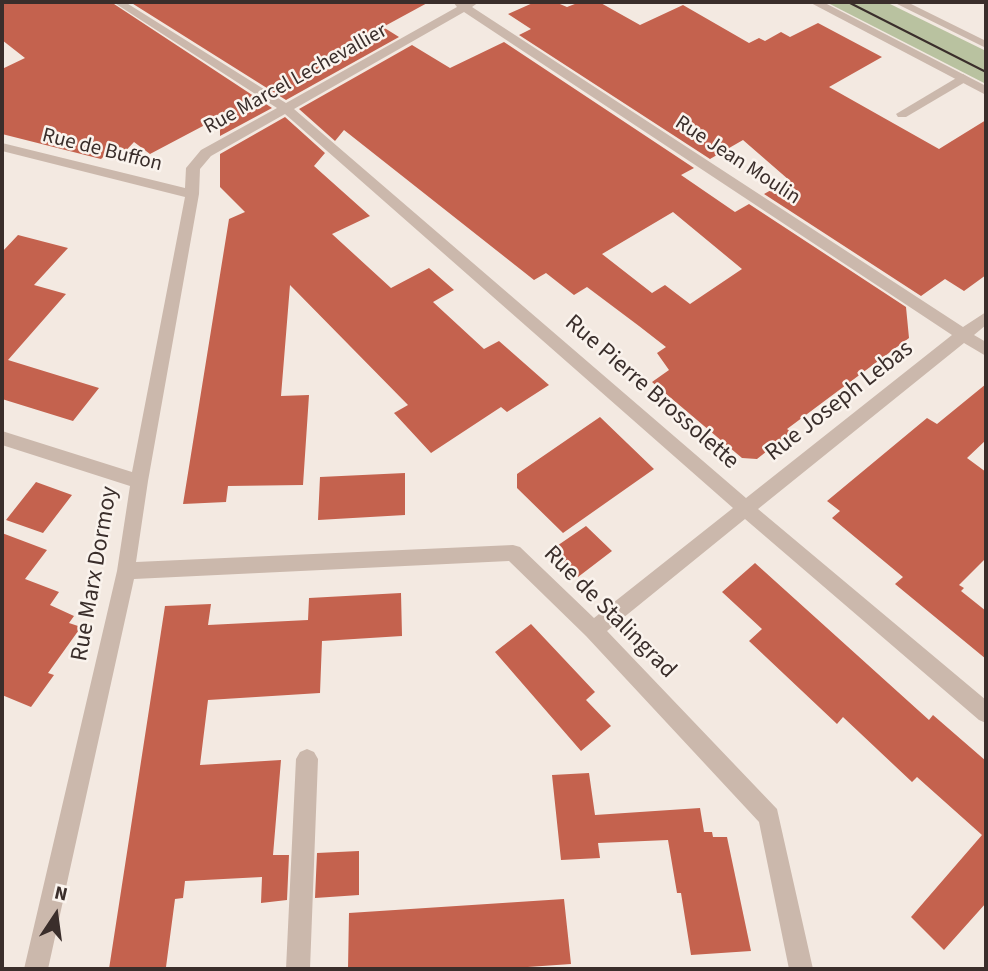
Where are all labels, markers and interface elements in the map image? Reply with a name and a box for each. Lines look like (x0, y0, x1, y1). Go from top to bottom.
street label: Rue Marcel Lechevallier (200, 19, 392, 141)
street label: Rue Jean Moulin (670, 111, 804, 211)
street label: Rue de Buffon (39, 124, 165, 178)
street label: Rue Pierre Brossolette (558, 310, 744, 476)
street label: Rue Joseph Lebas (760, 335, 920, 469)
street label: Rue Marx Dormoy (66, 484, 126, 664)
street label: Rue de Stalingrad (537, 541, 681, 685)
text: N (52, 879, 70, 909)
north arrow (21, 880, 91, 950)

